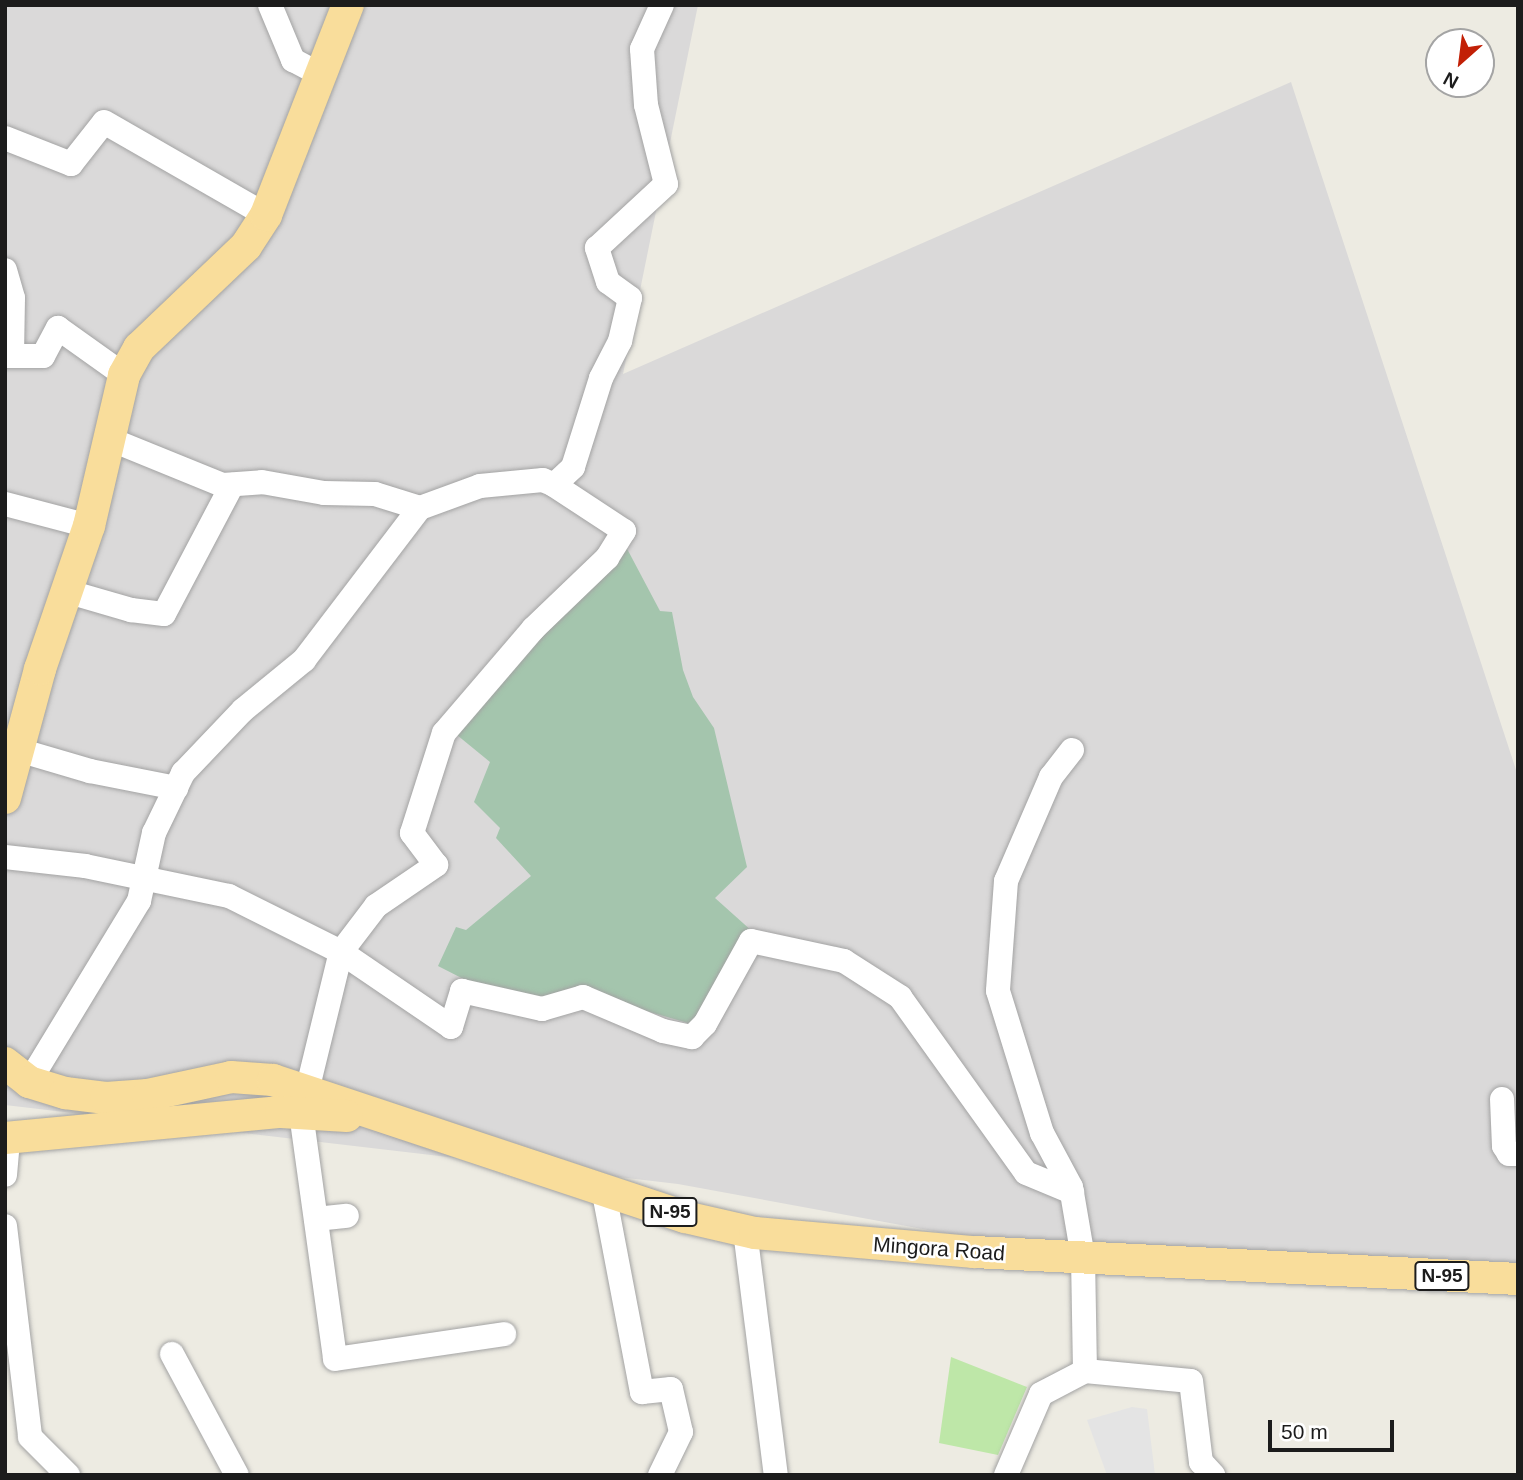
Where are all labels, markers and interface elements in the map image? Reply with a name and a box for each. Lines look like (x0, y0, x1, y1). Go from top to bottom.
north arrow (1425, 28, 1495, 98)
text: N (1440, 68, 1462, 93)
road number: N-95 (642, 1196, 698, 1228)
street label: Mingora Road (872, 1232, 1006, 1266)
road number: N-95 (1414, 1260, 1470, 1292)
scale bar (1271, 1406, 1397, 1450)
text: 50 m (1281, 1420, 1328, 1443)

